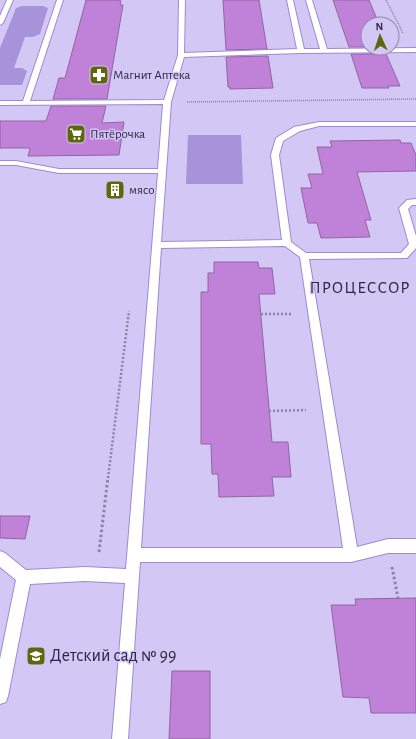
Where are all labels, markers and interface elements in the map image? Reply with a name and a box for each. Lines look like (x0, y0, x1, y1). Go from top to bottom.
north arrow (360, 16, 400, 56)
text: N (375, 21, 384, 32)
pharmacy icon: Магнит Аптека (88, 64, 110, 86)
place label: Магнит Аптека (113, 69, 191, 82)
supermarket icon: Пятёрочка (65, 123, 87, 145)
place label: Пятёрочка (90, 128, 145, 141)
building icon: мясо (104, 179, 126, 201)
place label: мясо (129, 184, 154, 197)
district label: ПРОЦЕССОР (310, 279, 410, 296)
school or university icon: Детский сад № 99 (25, 645, 47, 667)
place label: Детский сад № 99 (50, 647, 176, 665)

